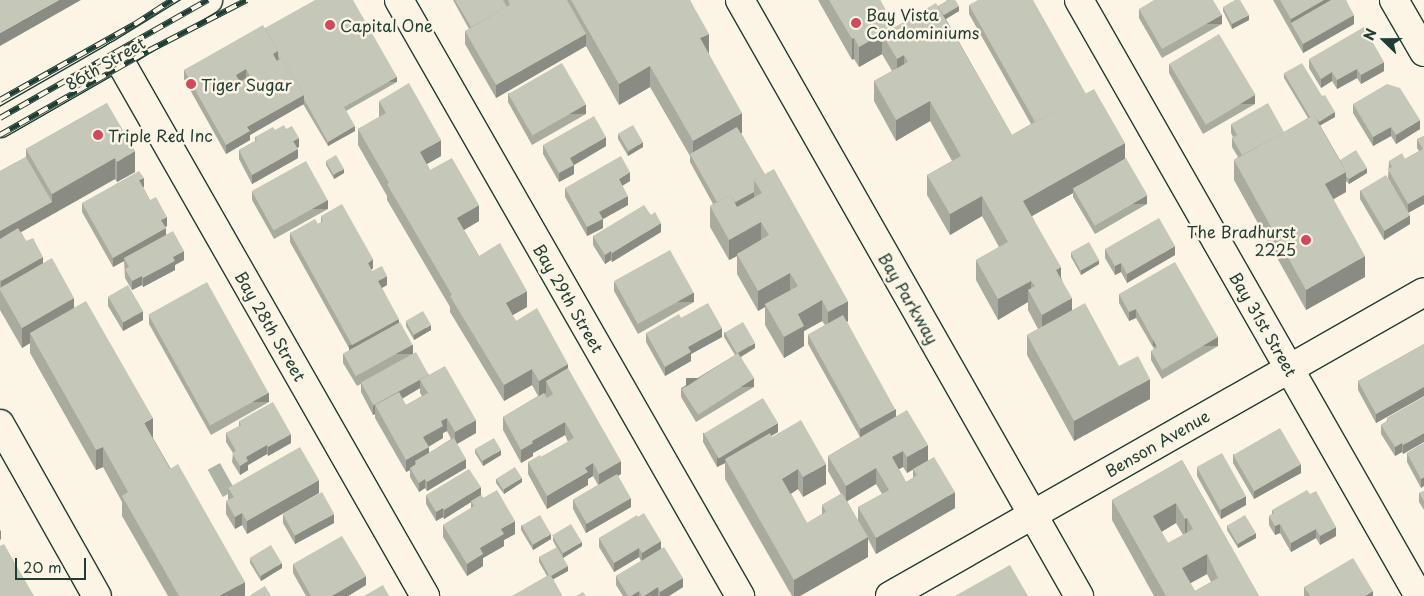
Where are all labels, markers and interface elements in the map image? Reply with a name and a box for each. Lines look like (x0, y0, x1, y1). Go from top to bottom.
place label: Bay Vista Condominiums (866, 4, 979, 42)
place label: Capital One (340, 15, 434, 35)
north arrow (1359, 15, 1409, 65)
marker: Bay Vista Condominiums (850, 17, 862, 29)
marker: Capital One (324, 19, 336, 31)
text: N (1358, 25, 1381, 43)
street label: 86th Street (61, 32, 149, 94)
place label: Tiger Sugar (201, 74, 292, 94)
marker: Tiger Sugar (185, 78, 197, 90)
place label: Triple Red Inc (108, 125, 215, 145)
marker: Triple Red Inc (92, 129, 104, 141)
place label: The Bradhurst 2225 (1186, 221, 1296, 259)
marker: The Bradhurst 2225 (1300, 234, 1312, 246)
street label: Bay 29th Street (530, 240, 608, 356)
street label: Bay Parkway (875, 249, 943, 347)
street label: Bay 28th Street (232, 267, 310, 385)
street label: Bay 31st Street (1226, 267, 1302, 381)
street label: Benson Avenue (1102, 406, 1212, 480)
scale bar (18, 548, 89, 580)
text: 20 m (23, 555, 62, 578)

